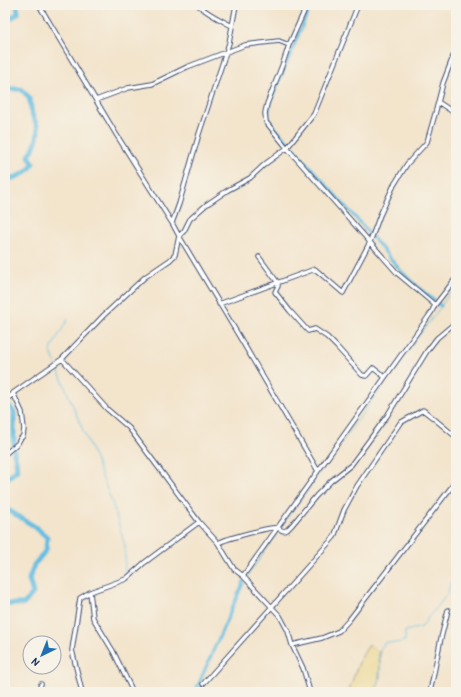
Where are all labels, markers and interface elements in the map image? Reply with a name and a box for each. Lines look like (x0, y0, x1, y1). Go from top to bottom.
north arrow (22, 635, 62, 675)
text: N (28, 655, 42, 669)

